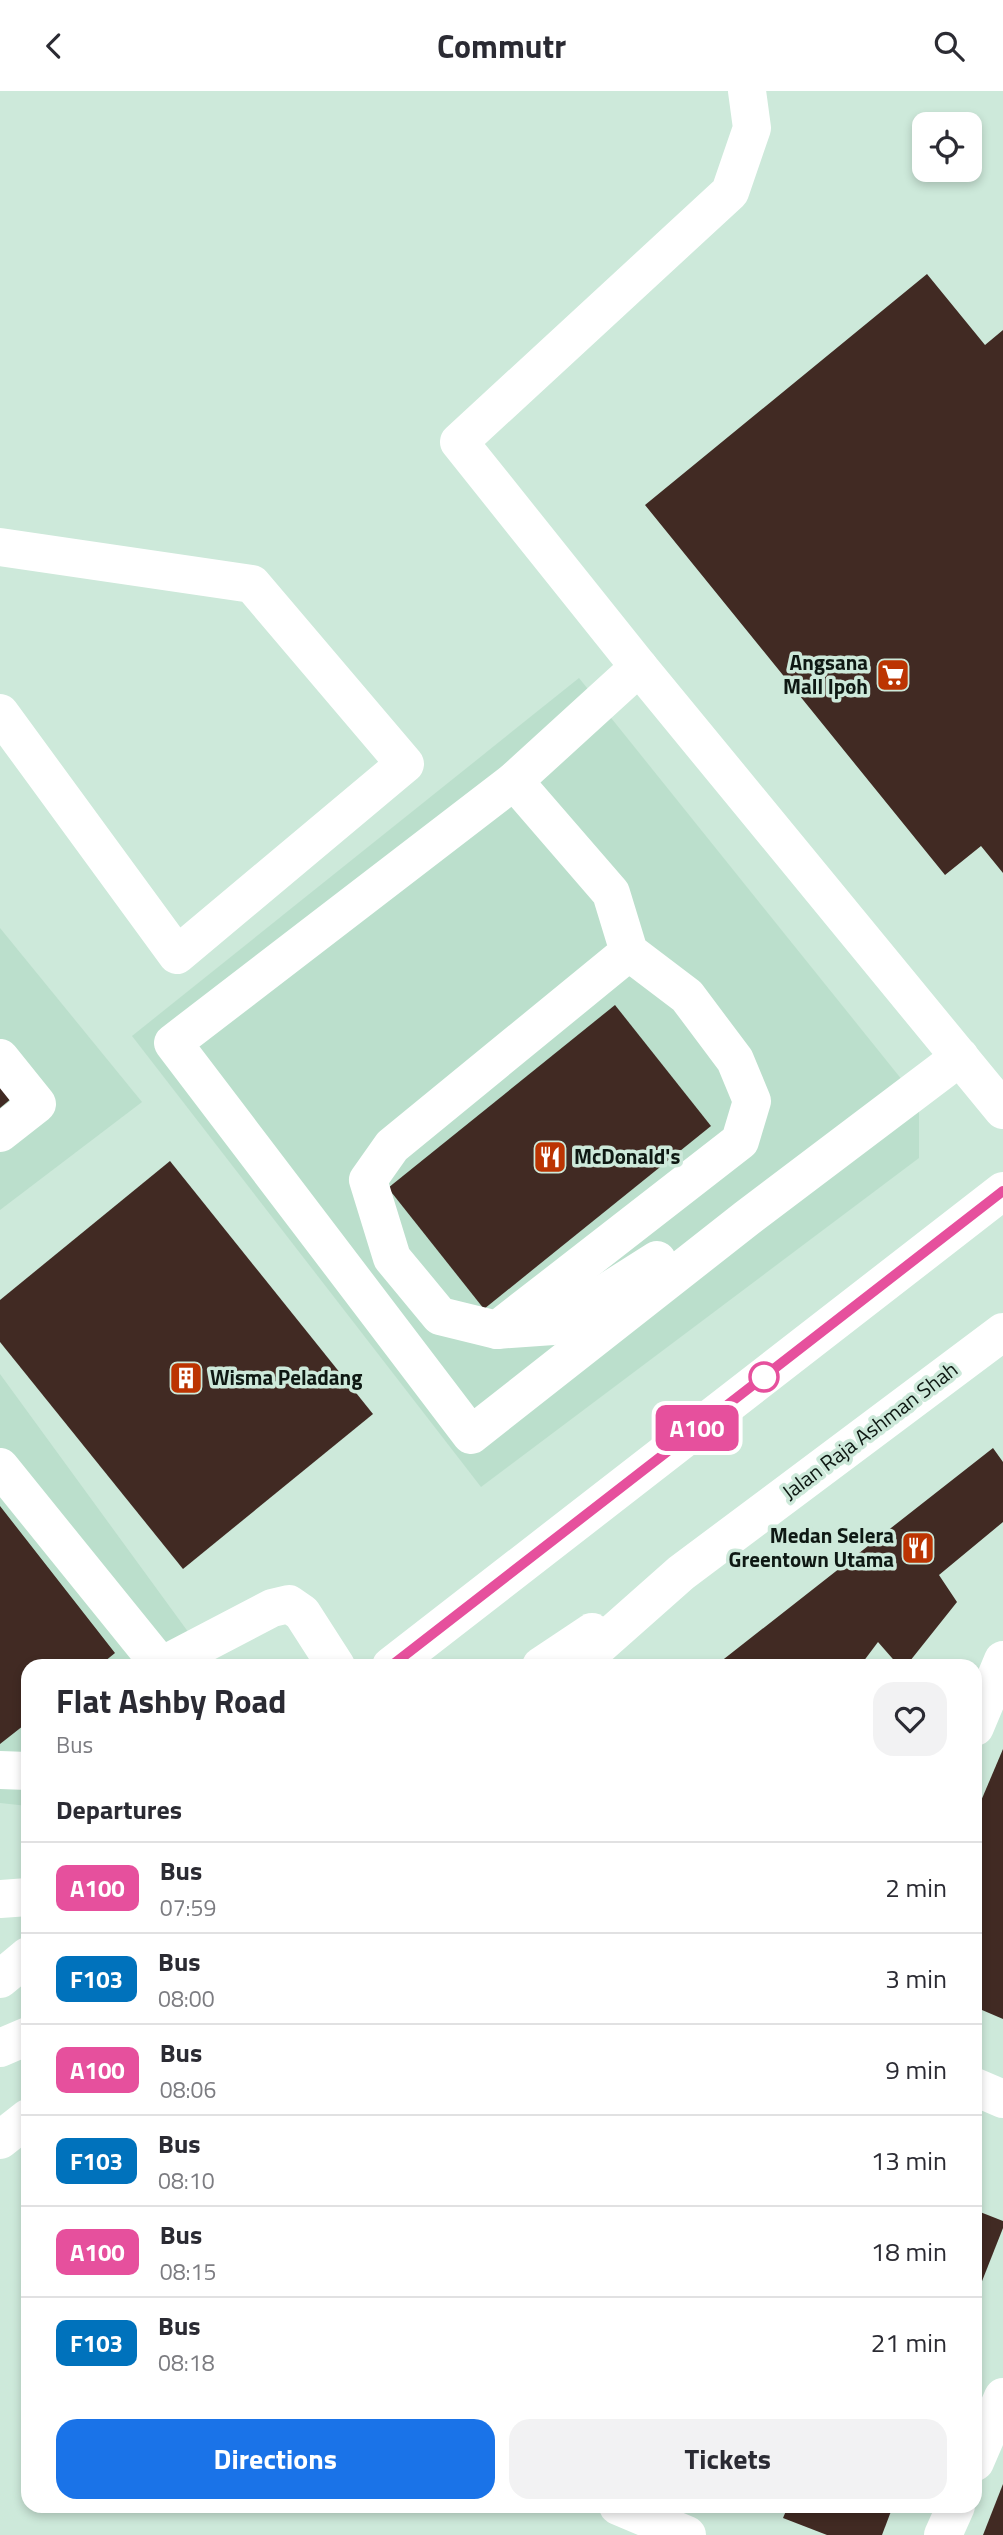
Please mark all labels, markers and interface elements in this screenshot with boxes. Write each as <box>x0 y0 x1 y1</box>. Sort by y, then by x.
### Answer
text: Commutr <box>437 22 566 70</box>
icon: back <box>35 27 73 65</box>
icon: search <box>930 27 968 65</box>
map controls <box>912 112 982 182</box>
button: locate <box>912 112 982 182</box>
place label: Angsana Mall Ipoh <box>783 646 868 702</box>
supermarket icon: Angsana Mall Ipoh <box>874 656 912 694</box>
restaurant icon: McDonald's <box>531 1138 569 1176</box>
place label: McDonald's <box>574 1140 680 1172</box>
street label: Jalan Raja Ashman Shah <box>775 1353 964 1507</box>
building icon: Wisma Peladang <box>167 1359 205 1397</box>
place label: Wisma Peladang <box>210 1361 362 1393</box>
unlabelled marker <box>749 1362 779 1392</box>
line badge: A100 <box>648 1405 746 1451</box>
text: A100 <box>670 1410 724 1446</box>
place label: Medan Selera Greentown Utama <box>729 1519 894 1575</box>
restaurant icon: Medan Selera Greentown Utama <box>899 1529 937 1567</box>
text: Flat Ashby Road <box>56 1676 286 1726</box>
button: heart <box>873 1682 947 1756</box>
text: Bus <box>56 1727 93 1762</box>
text: Departures <box>56 1790 182 1829</box>
text: Bus <box>160 1851 202 1890</box>
text: 2 min <box>885 1868 947 1907</box>
text: A100 <box>70 1870 125 1906</box>
text: 07:59 <box>160 1890 216 1925</box>
text: Bus <box>158 1942 201 1981</box>
text: 3 min <box>885 1959 947 1998</box>
text: F103 <box>70 1961 123 1997</box>
text: 08:00 <box>158 1981 215 2016</box>
text: Bus <box>160 2033 202 2072</box>
text: 9 min <box>885 2050 947 2089</box>
text: A100 <box>70 2052 125 2088</box>
text: 08:06 <box>160 2072 216 2107</box>
text: Bus <box>158 2124 201 2163</box>
text: 13 min <box>871 2141 947 2180</box>
text: F103 <box>70 2143 123 2179</box>
text: 08:10 <box>158 2163 215 2198</box>
text: Bus <box>160 2215 202 2254</box>
text: 18 min <box>871 2232 947 2271</box>
text: A100 <box>70 2234 125 2270</box>
text: 08:15 <box>160 2254 216 2289</box>
text: Bus <box>158 2306 201 2345</box>
text: 21 min <box>871 2323 947 2362</box>
text: F103 <box>70 2325 123 2361</box>
text: 08:18 <box>158 2345 215 2380</box>
button: Directions <box>56 2419 495 2499</box>
button: Tickets <box>509 2419 947 2499</box>

